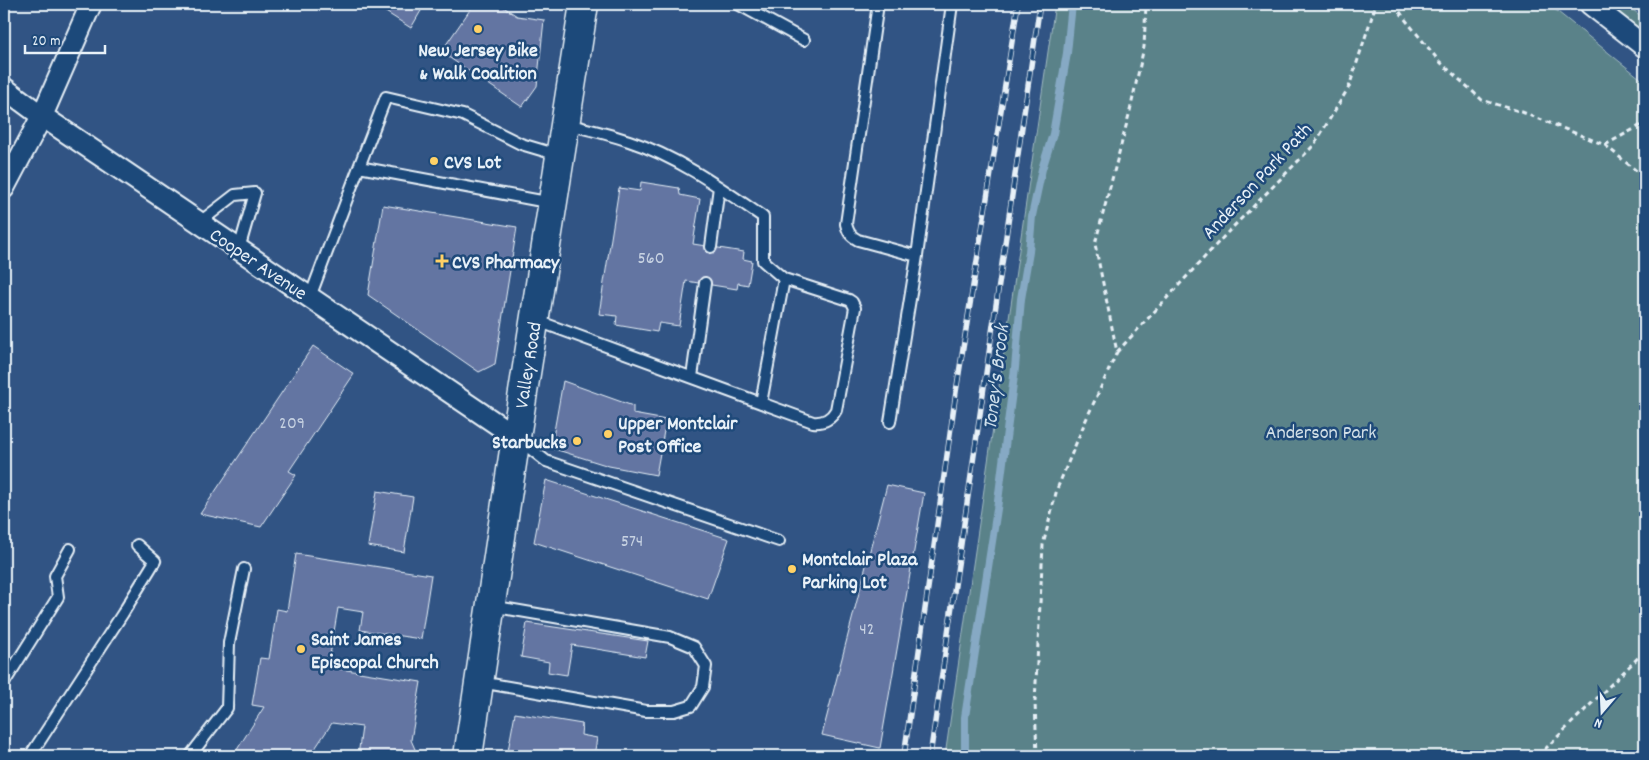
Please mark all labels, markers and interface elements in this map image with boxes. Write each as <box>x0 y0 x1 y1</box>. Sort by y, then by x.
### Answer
scale bar <box>25 22 105 54</box>
marker: New Jersey Bike & Walk Coalition <box>472 23 484 35</box>
text: 20 m <box>32 31 60 53</box>
place label: New Jersey Bike & Walk Coalition <box>418 38 538 89</box>
street label: Anderson Park Path <box>1197 117 1320 247</box>
place label: CVS Lot <box>444 150 502 178</box>
marker: CVS Lot <box>428 155 440 167</box>
street label: Cooper Avenue <box>203 222 312 309</box>
house number: 560 <box>638 247 664 272</box>
place label: CVS Pharmacy <box>452 250 560 278</box>
marker: CVS Pharmacy <box>436 255 448 267</box>
street label: Valley Road <box>509 320 551 411</box>
water label: Toney's Brook <box>977 320 1020 432</box>
place label: Upper Montclair Post Office <box>618 411 738 462</box>
house number: 209 <box>279 412 305 437</box>
park label: Anderson Park <box>1266 420 1376 448</box>
marker: Upper Montclair Post Office <box>602 428 614 440</box>
place label: Starbucks <box>492 430 567 458</box>
marker: Starbucks <box>571 435 583 447</box>
house number: 574 <box>621 530 643 555</box>
place label: Montclair Plaza Parking Lot <box>802 547 918 598</box>
marker: Montclair Plaza Parking Lot <box>786 563 798 575</box>
house number: 42 <box>859 618 875 643</box>
place label: Saint James Episcopal Church <box>311 627 439 678</box>
marker: Saint James Episcopal Church <box>295 643 307 655</box>
north arrow <box>1576 688 1626 738</box>
text: N <box>1592 712 1605 733</box>

